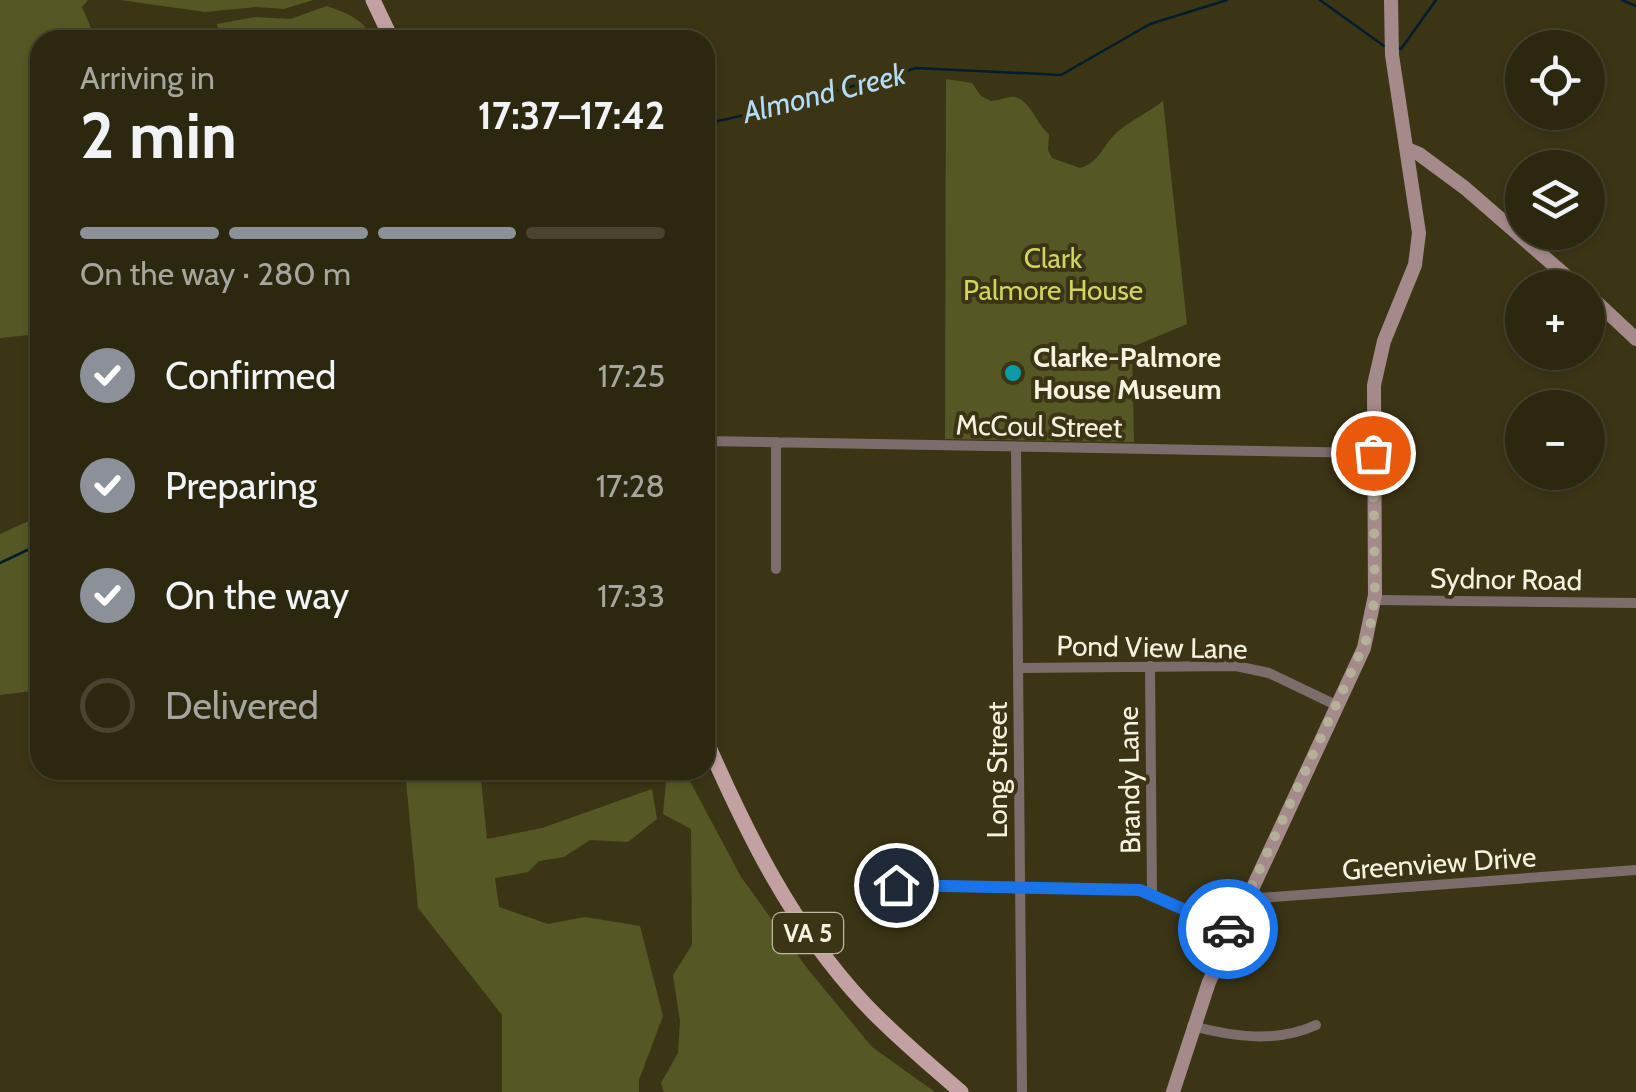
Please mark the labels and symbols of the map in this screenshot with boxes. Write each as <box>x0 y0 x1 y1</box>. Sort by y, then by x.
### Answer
water label: Almond Creek <box>737 55 910 132</box>
park label: Clark Palmore House <box>963 241 1143 307</box>
place label: Clarke-Palmore House Museum <box>1033 340 1222 406</box>
marker: Clarke-Palmore House Museum <box>1002 362 1024 384</box>
street label: McCoul Street <box>955 408 1123 444</box>
pin <box>1331 411 1416 496</box>
street label: Sydnor Road <box>1430 561 1582 597</box>
street label: Pond View Lane <box>1056 628 1248 666</box>
street label: Long Street <box>980 701 1014 839</box>
street label: Brandy Lane <box>1111 706 1147 854</box>
street label: Greenview Drive <box>1341 839 1537 887</box>
pin <box>854 843 939 928</box>
courier <box>1178 879 1278 979</box>
road number: VA 5 <box>773 913 843 953</box>

